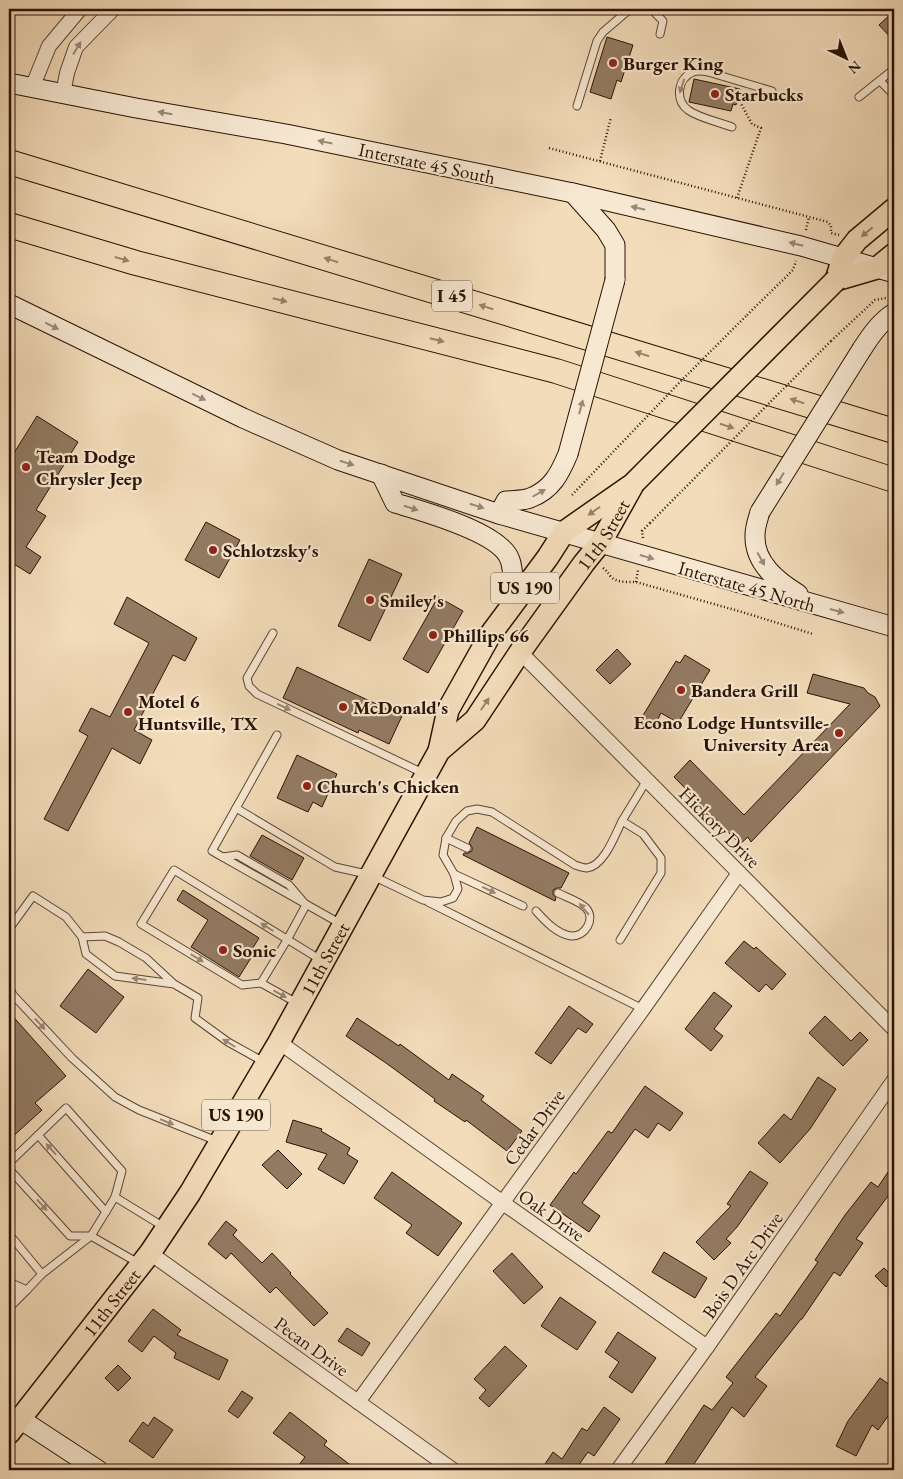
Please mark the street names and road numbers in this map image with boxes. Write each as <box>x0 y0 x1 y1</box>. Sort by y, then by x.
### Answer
street label: Interstate 45 South <box>356 137 498 190</box>
road number: I 45 <box>432 280 472 312</box>
street label: 11th Street <box>571 495 635 575</box>
street label: Interstate 45 North <box>675 555 819 618</box>
road number: US 190 <box>491 572 559 604</box>
street label: Hickory Drive <box>674 781 766 873</box>
street label: 11th Street <box>295 918 355 1000</box>
street label: Cedar Drive <box>498 1084 571 1170</box>
road number: US 190 <box>202 1100 270 1130</box>
street label: Oak Drive <box>514 1184 590 1247</box>
street label: Bois D Arc Drive <box>696 1207 788 1324</box>
street label: 11th Street <box>77 1264 146 1342</box>
street label: Pecan Drive <box>269 1311 354 1382</box>

